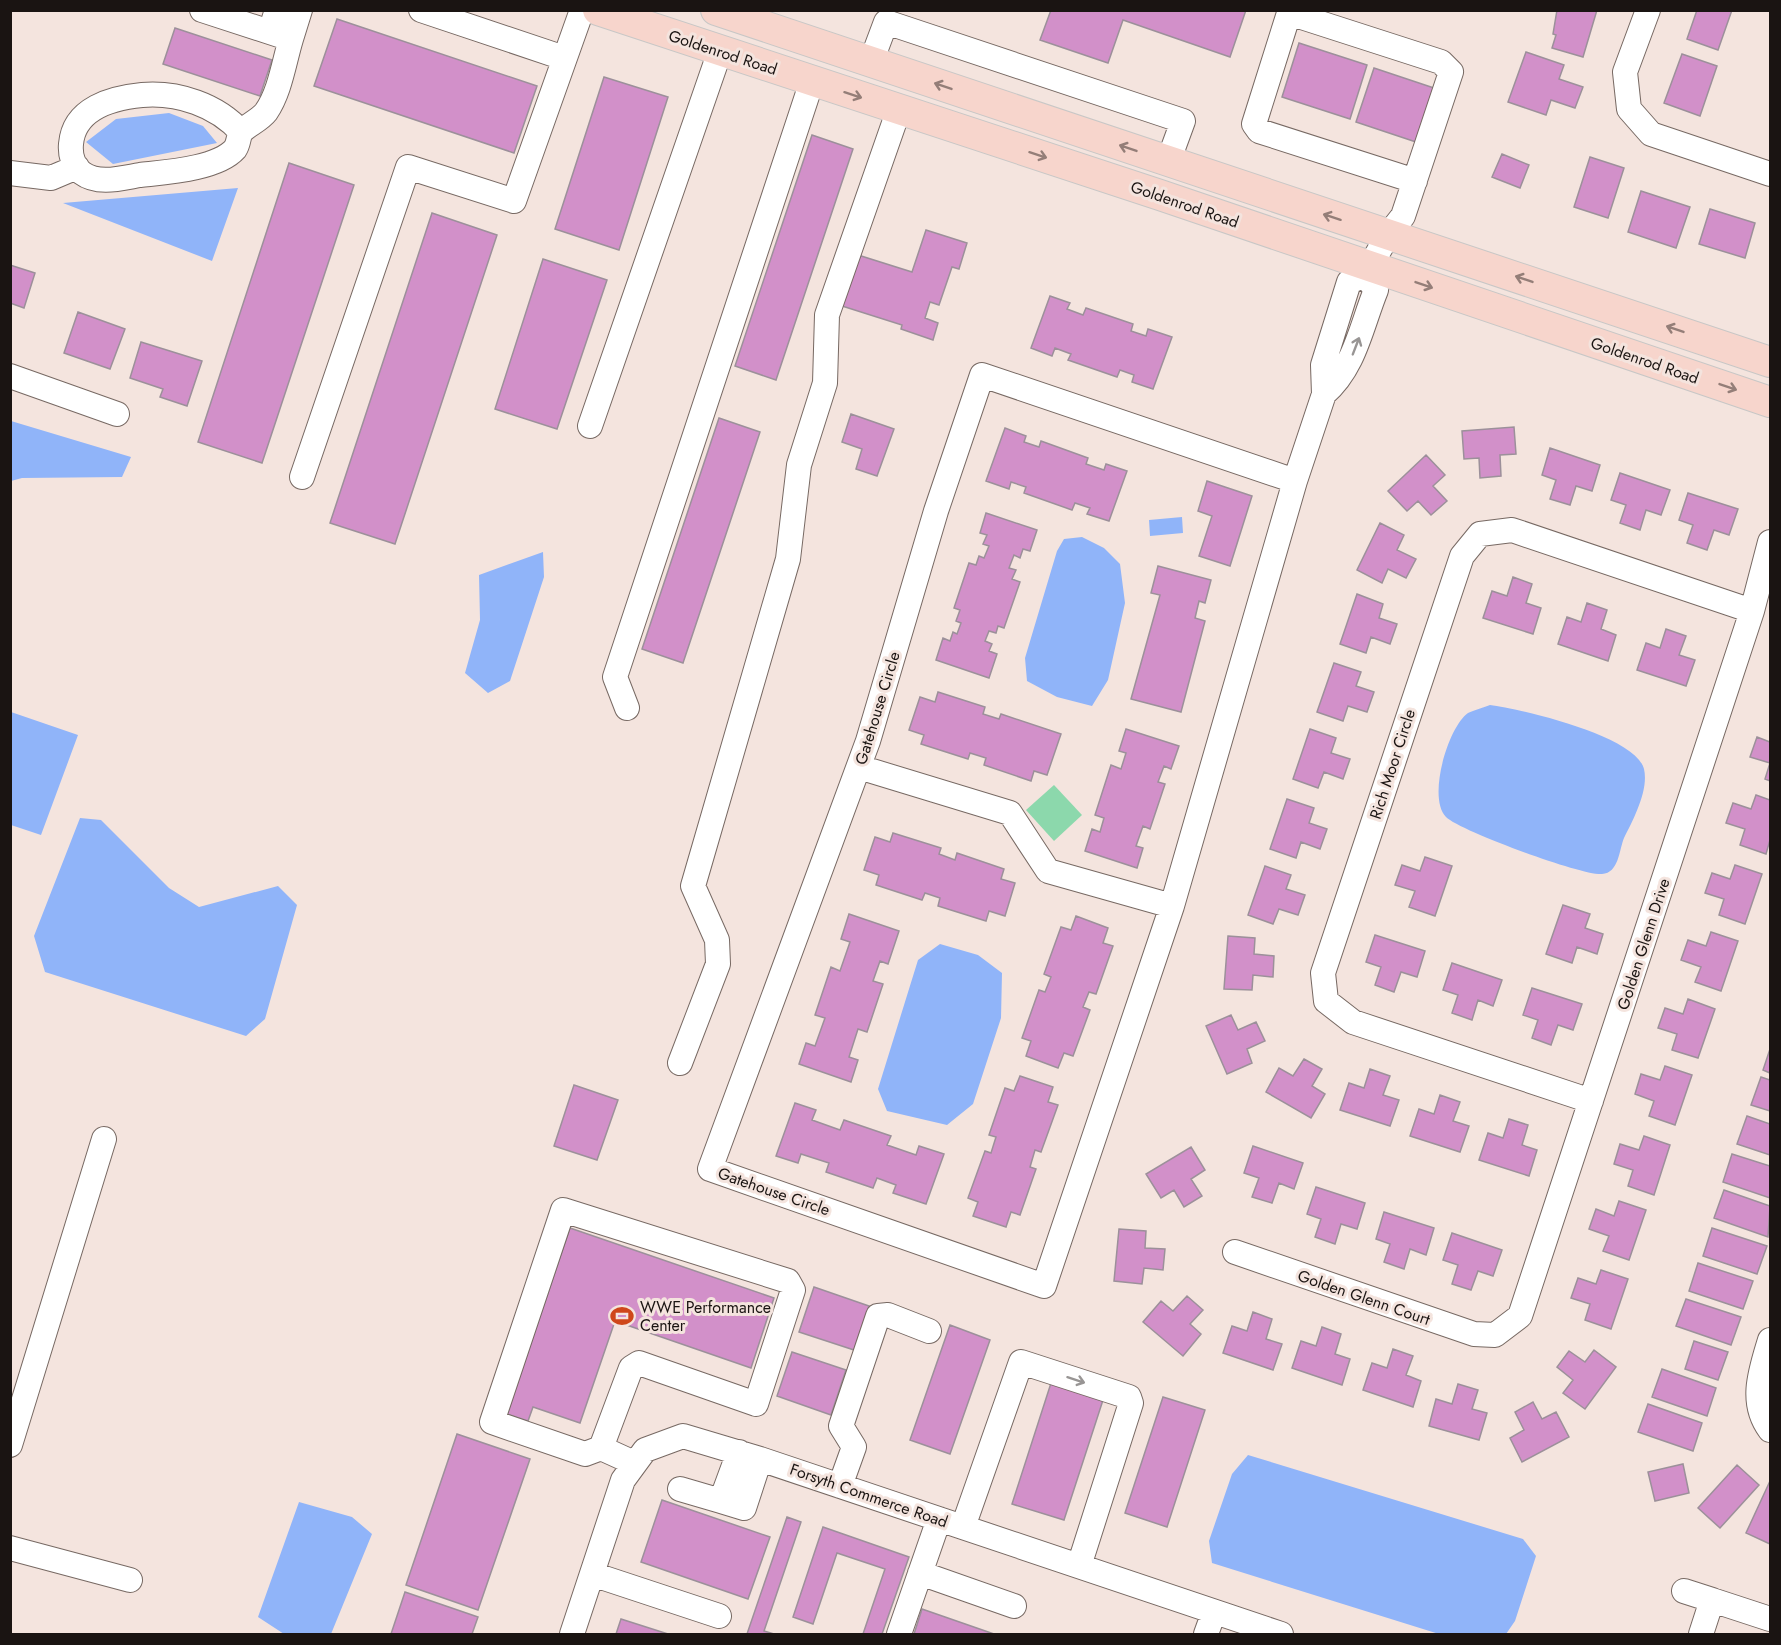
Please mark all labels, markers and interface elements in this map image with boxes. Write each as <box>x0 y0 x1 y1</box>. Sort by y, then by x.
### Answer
street label: Goldenrod Road <box>666 24 780 81</box>
one-way arrow <box>934 79 953 90</box>
one-way arrow <box>843 90 862 101</box>
one-way arrow <box>1119 142 1138 153</box>
one-way arrow <box>1028 150 1047 161</box>
street label: Goldenrod Road <box>1128 175 1242 234</box>
one-way arrow <box>1324 210 1342 221</box>
one-way arrow <box>1515 272 1534 283</box>
one-way arrow <box>1414 280 1433 291</box>
one-way arrow <box>1666 323 1685 334</box>
street label: Goldenrod Road <box>1588 331 1702 390</box>
one-way arrow <box>1351 337 1362 356</box>
one-way arrow <box>1718 383 1737 394</box>
street label: Gatehouse Circle <box>849 649 906 768</box>
street label: Rich Moor Circle <box>1364 706 1421 822</box>
street label: Golden Glenn Drive <box>1611 876 1676 1013</box>
street label: Gatehouse Circle <box>715 1162 833 1221</box>
street label: Golden Glenn Court <box>1295 1264 1433 1331</box>
place label: WWE Performance Center <box>640 1296 771 1337</box>
sports icon: WWE Performance Center <box>609 1303 635 1329</box>
one-way arrow <box>1066 1376 1085 1387</box>
street label: Forsyth Commerce Road <box>787 1458 951 1533</box>

